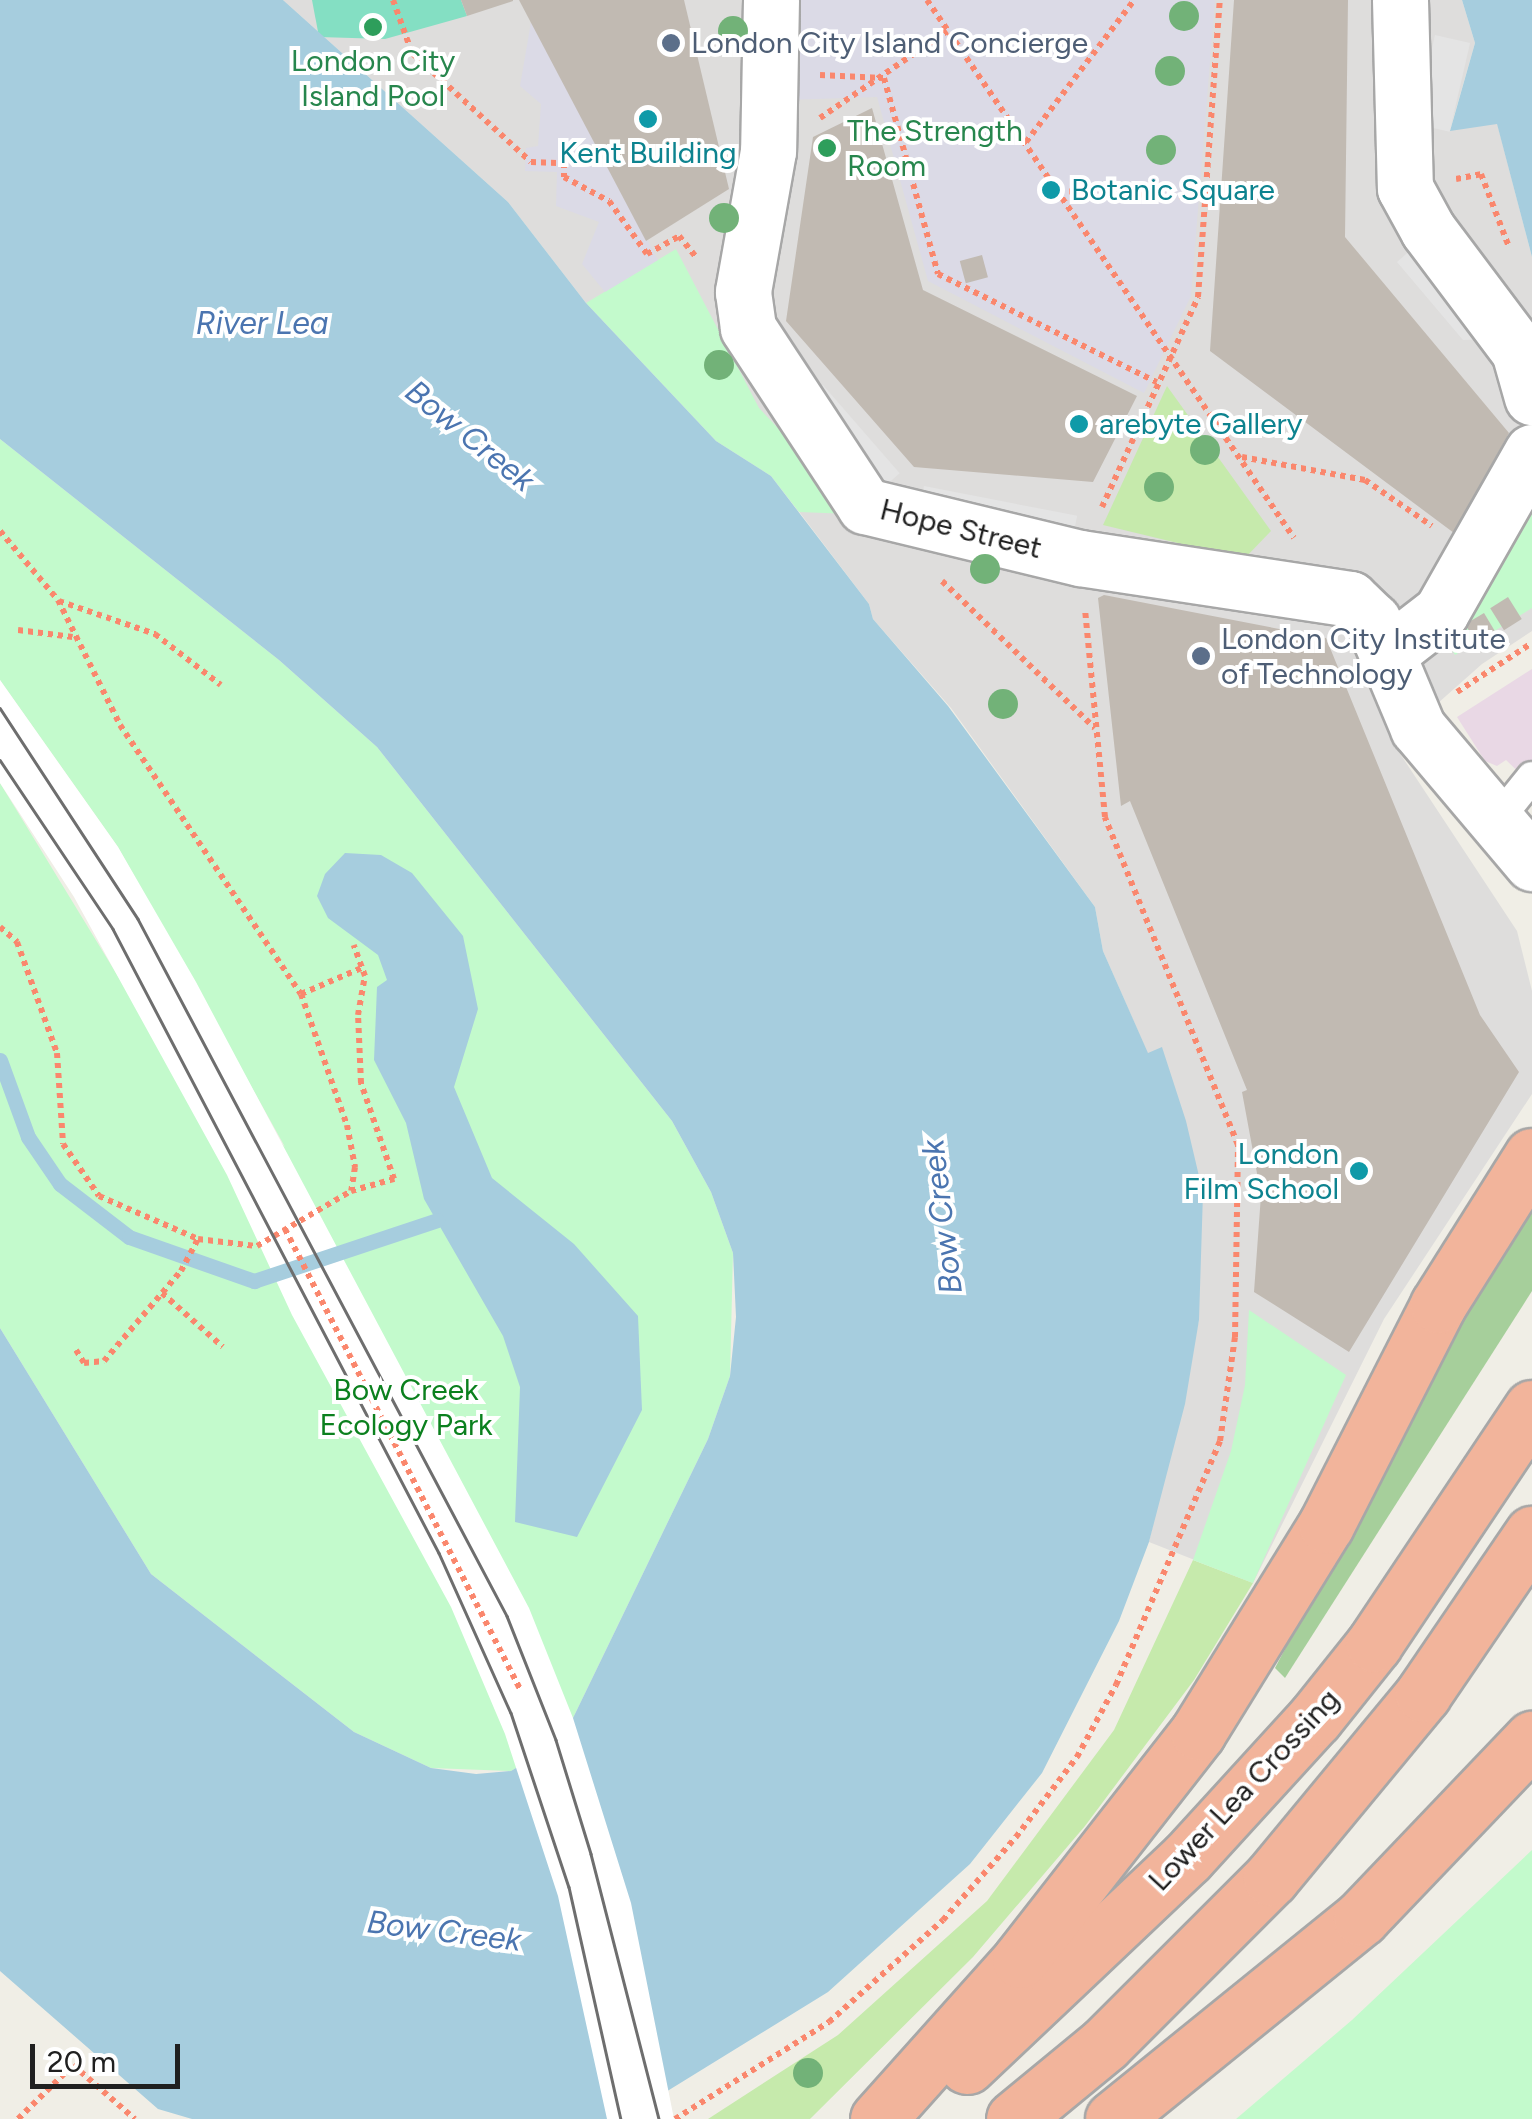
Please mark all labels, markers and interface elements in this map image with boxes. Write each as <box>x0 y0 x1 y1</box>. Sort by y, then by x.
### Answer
marker: London City Island Pool <box>362 16 384 38</box>
place label: London City Island Concierge <box>691 25 1088 61</box>
marker: London City Island Concierge <box>660 32 682 54</box>
place label: London City Island Pool <box>291 43 455 114</box>
marker: Kent Building <box>637 108 659 130</box>
place label: The Strength Room <box>847 113 1023 184</box>
place label: Kent Building <box>559 135 737 171</box>
marker: The Strength Room <box>816 137 838 159</box>
place label: Botanic Square <box>1071 172 1275 208</box>
marker: Botanic Square <box>1040 179 1062 201</box>
water label: River Lea <box>195 304 329 342</box>
water label: Bow Creek <box>398 372 542 500</box>
place label: arebyte Gallery <box>1099 406 1302 442</box>
marker: arebyte Gallery <box>1068 413 1090 435</box>
street label: Hope Street <box>876 492 1046 566</box>
place label: London City Institute of Technology <box>1221 621 1506 692</box>
marker: London City Institute of Technology <box>1190 645 1212 667</box>
place label: London Film School <box>1183 1136 1339 1206</box>
water label: Bow Creek <box>913 1138 971 1296</box>
marker: London Film School <box>1348 1160 1370 1182</box>
park label: Bow Creek Ecology Park <box>319 1372 493 1442</box>
street label: Lower Lea Crossing <box>1141 1682 1347 1898</box>
water label: Bow Creek <box>365 1902 523 1960</box>
scale bar <box>35 2024 185 2086</box>
text: 20 m <box>47 2043 116 2080</box>

